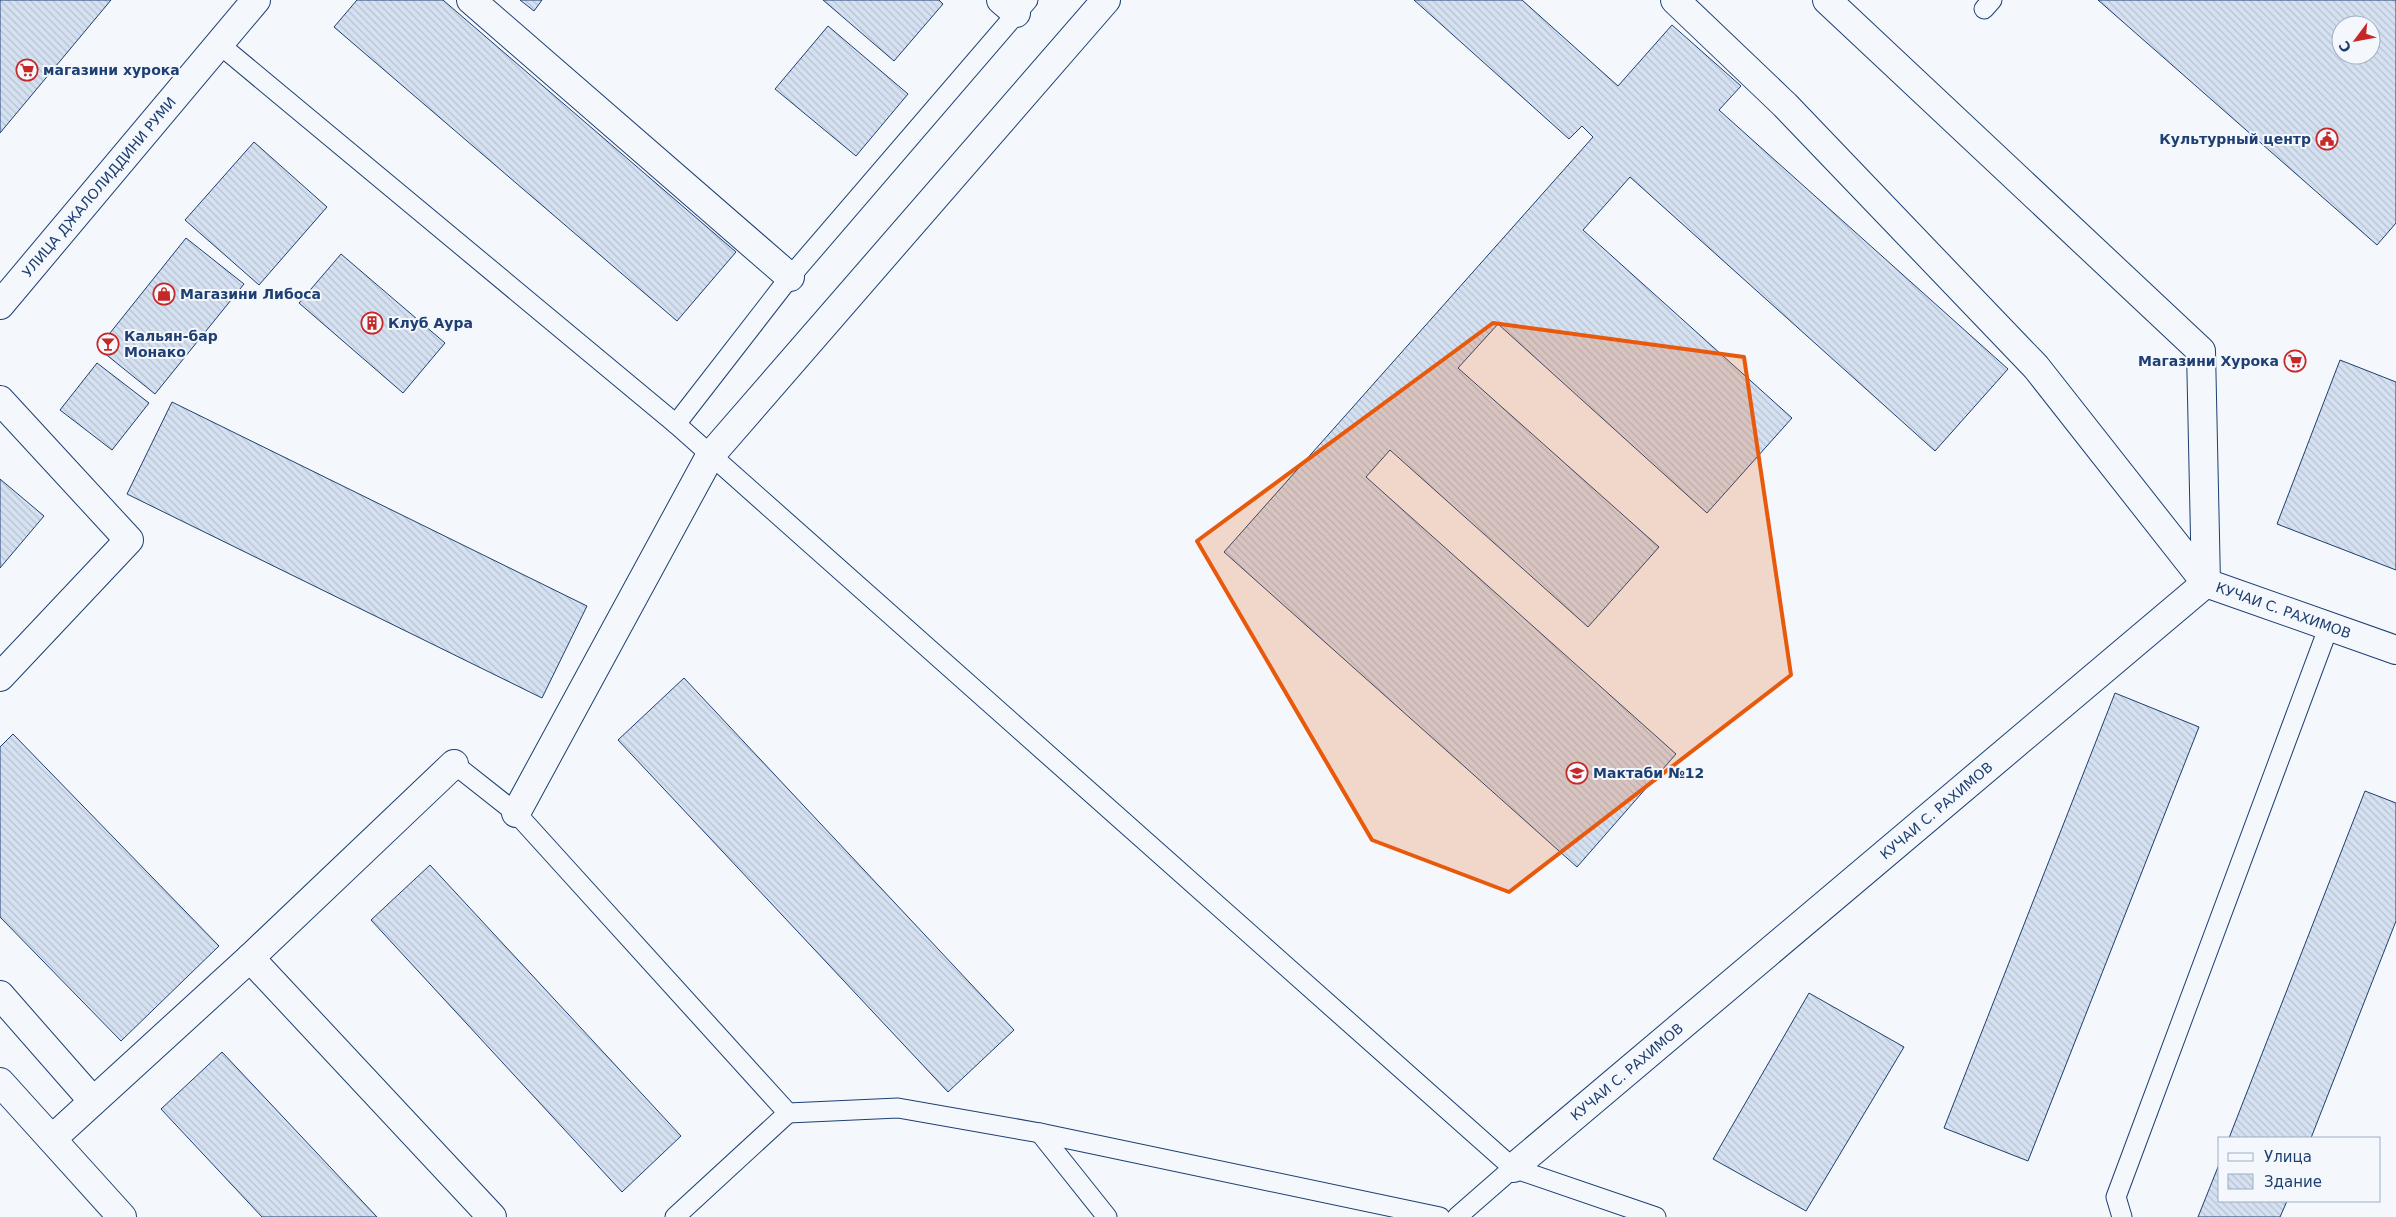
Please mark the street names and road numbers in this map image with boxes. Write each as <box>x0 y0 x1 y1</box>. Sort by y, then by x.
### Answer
street label: УЛИЦА ДЖАЛОЛИДДИНИ РУМИ <box>19 94 179 280</box>
street label: КУЧАИ С. РАХИМОВ <box>2214 579 2353 641</box>
street label: КУЧАИ С. РАХИМОВ <box>1877 759 1996 863</box>
street label: КУЧАИ С. РАХИМОВ <box>1567 1020 1686 1124</box>

